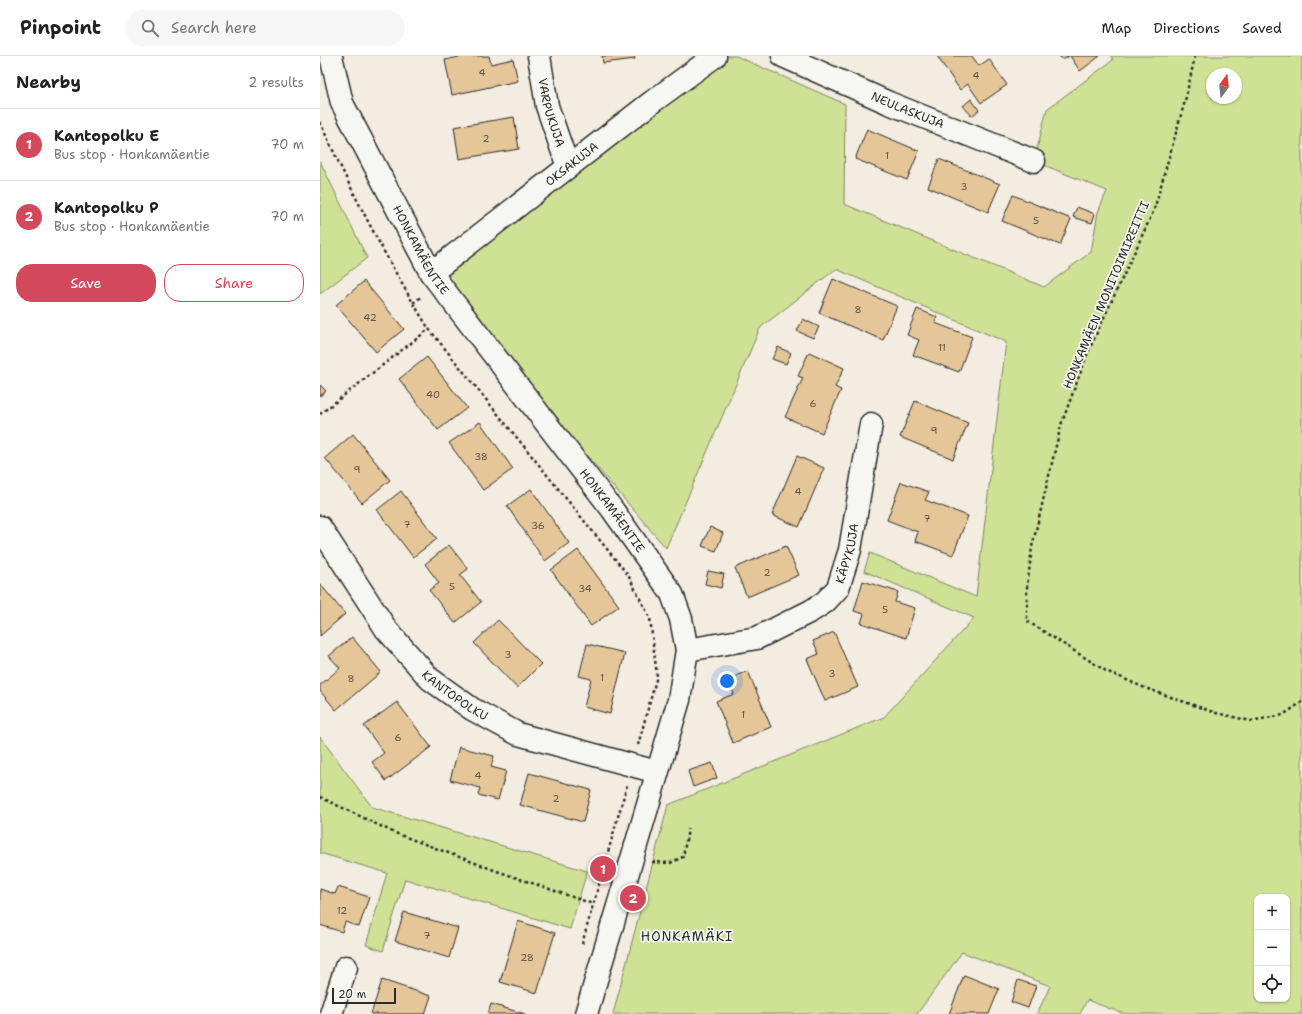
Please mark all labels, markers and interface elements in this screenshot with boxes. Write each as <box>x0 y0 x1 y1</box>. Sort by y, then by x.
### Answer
search box <box>125 10 405 46</box>
text: Pinpoint <box>20 15 101 40</box>
icon: search <box>139 17 161 39</box>
text: Search here <box>171 18 257 38</box>
text: Map <box>1102 19 1132 37</box>
text: Directions <box>1154 19 1220 37</box>
text: Saved <box>1242 19 1282 37</box>
house number: 4 <box>479 66 486 79</box>
north arrow <box>1206 68 1242 104</box>
house number: 4 <box>973 69 980 82</box>
text: Nearby <box>16 71 81 93</box>
text: 2 results <box>248 74 304 91</box>
street label: VARPUKUJA <box>535 77 569 149</box>
street label: NEULASKUJA <box>869 88 947 132</box>
text: Kantopolku E <box>54 126 159 146</box>
house number: 2 <box>483 132 490 145</box>
text: 1 <box>26 136 32 153</box>
text: 70 m <box>270 136 304 153</box>
street label: OKSAKUJA <box>542 138 602 190</box>
text: Bus stop · Honkamäentie <box>54 146 210 163</box>
house number: 1 <box>885 149 889 162</box>
house number: 3 <box>961 180 968 193</box>
text: Kantopolku P <box>54 198 159 218</box>
street label: HONKAMÄEN MONITOIMIREITTI <box>1059 198 1153 391</box>
street label: HONKAMÄENTIE <box>389 202 453 298</box>
text: 2 <box>24 208 34 225</box>
text: 70 m <box>270 208 304 225</box>
house number: 5 <box>1033 214 1039 227</box>
text: Bus stop · Honkamäentie <box>54 218 210 235</box>
button: Save <box>16 264 156 302</box>
button: Share <box>164 264 304 302</box>
house number: 8 <box>855 303 862 316</box>
house number: 42 <box>363 311 377 324</box>
house number: 11 <box>938 341 946 354</box>
house number: 40 <box>426 388 440 401</box>
house number: 6 <box>810 397 817 410</box>
house number: 9 <box>931 424 938 437</box>
house number: 38 <box>474 450 488 463</box>
house number: 9 <box>354 463 361 476</box>
street label: HONKAMÄENTIE <box>576 465 648 556</box>
house number: 4 <box>795 485 802 498</box>
house number: 7 <box>924 512 931 525</box>
house number: 7 <box>404 518 411 531</box>
house number: 36 <box>531 519 545 532</box>
street label: KÄPYKUJA <box>832 522 862 586</box>
house number: 2 <box>764 566 771 579</box>
house number: 5 <box>449 580 455 593</box>
house number: 34 <box>578 582 592 595</box>
house number: 5 <box>882 603 888 616</box>
house number: 3 <box>505 648 512 661</box>
street label: KANTOPOLKU <box>418 667 491 724</box>
house number: 3 <box>829 667 836 680</box>
house number: 1 <box>600 671 604 684</box>
your location <box>717 671 737 691</box>
house number: 8 <box>348 672 355 685</box>
house number: 1 <box>741 708 745 721</box>
house number: 6 <box>395 731 402 744</box>
house number: 4 <box>475 769 482 782</box>
house number: 2 <box>553 792 560 805</box>
pin: 1 <box>590 854 616 884</box>
pin: 2 <box>620 883 646 913</box>
map controls <box>1254 894 1290 1002</box>
button: + <box>1254 894 1290 930</box>
house number: 12 <box>337 904 347 917</box>
district label: HONKAMÄKI <box>641 928 733 945</box>
house number: 7 <box>424 929 431 942</box>
button: − <box>1254 930 1290 966</box>
house number: 28 <box>520 951 534 964</box>
button: locate <box>1254 966 1290 1002</box>
scale bar <box>332 986 396 1005</box>
text: 20 m <box>338 987 366 1002</box>

